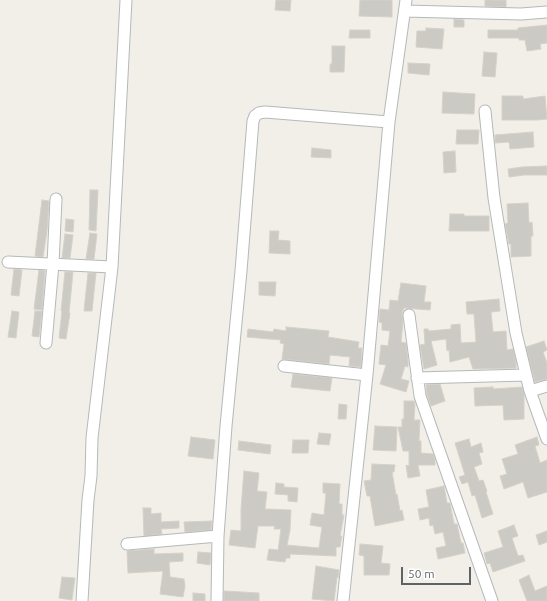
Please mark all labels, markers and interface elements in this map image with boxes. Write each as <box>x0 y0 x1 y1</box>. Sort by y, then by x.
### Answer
scale bar <box>403 559 473 585</box>
text: 50 m <box>408 567 435 580</box>

